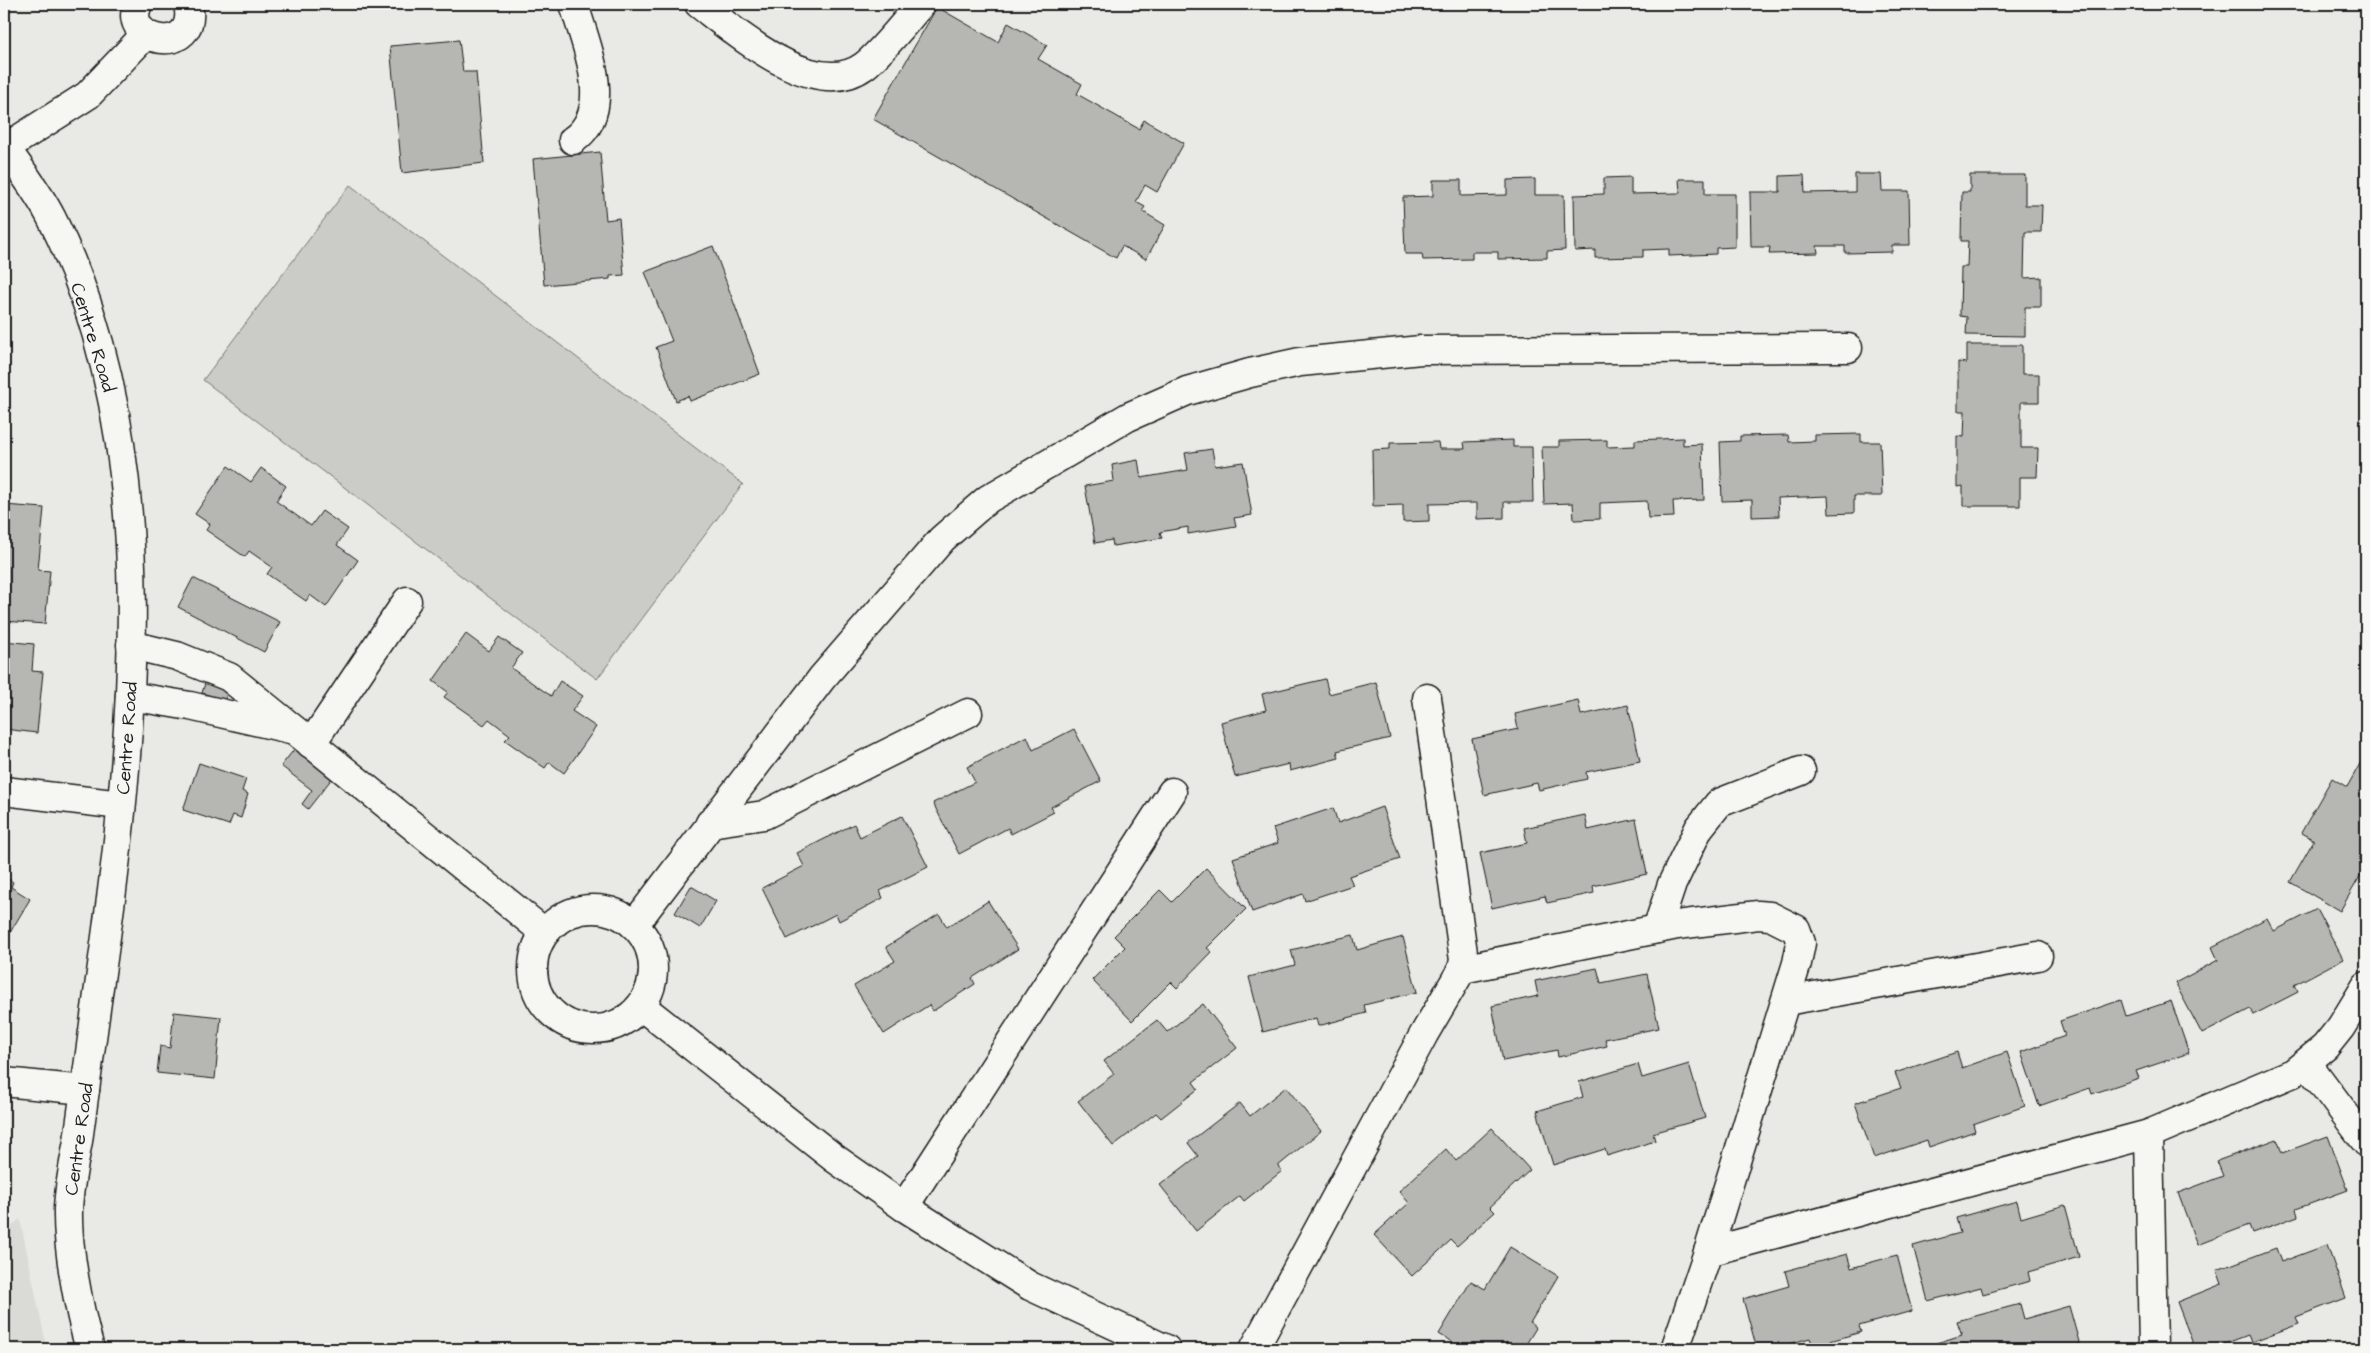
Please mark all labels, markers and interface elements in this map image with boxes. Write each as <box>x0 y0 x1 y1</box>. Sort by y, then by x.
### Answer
street label: Centre Road <box>63 279 122 396</box>
street label: Centre Road <box>110 681 145 795</box>
street label: Centre Road <box>58 1081 101 1197</box>

